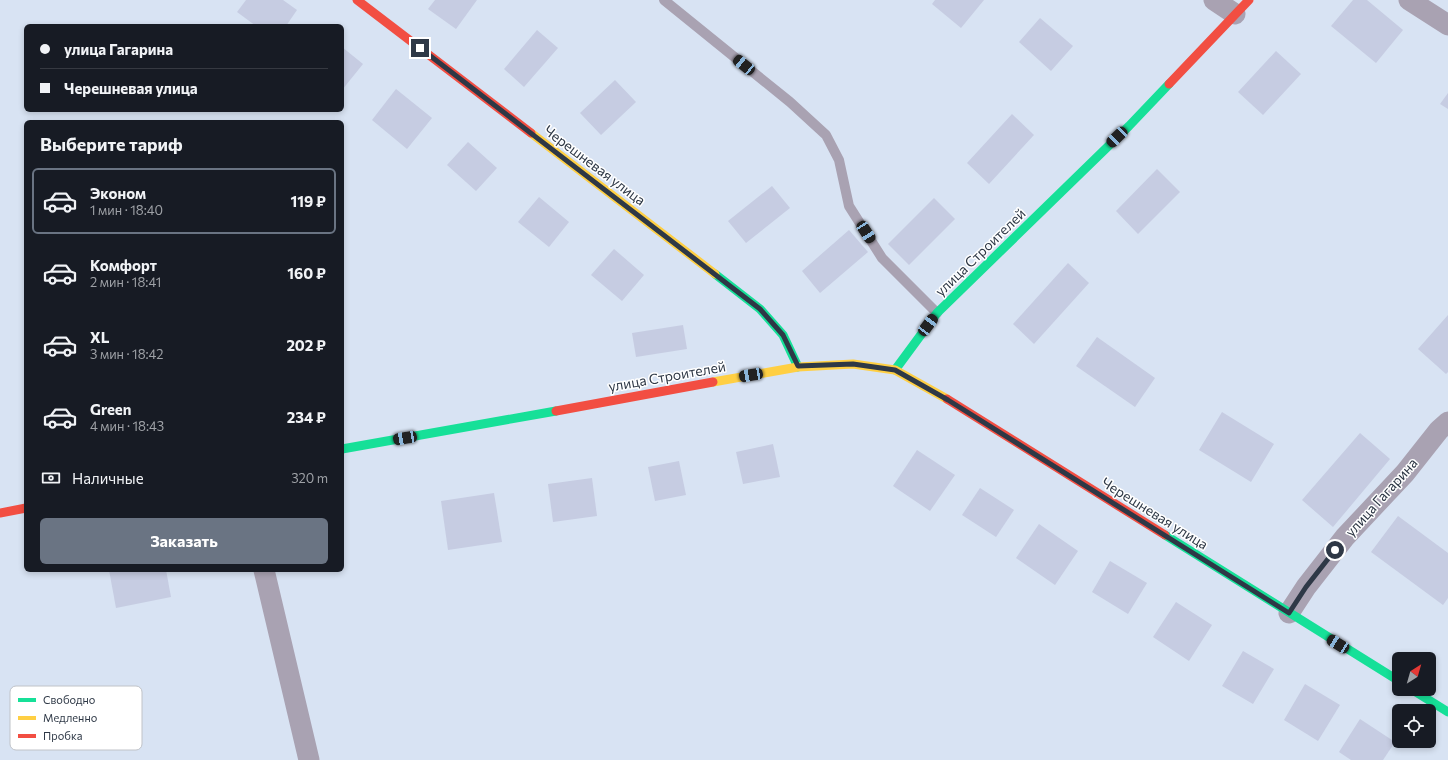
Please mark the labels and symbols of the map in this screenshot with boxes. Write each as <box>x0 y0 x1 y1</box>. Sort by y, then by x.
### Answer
route end <box>411 39 429 57</box>
car <box>731 53 757 77</box>
street label: Черешневая улица <box>541 121 649 209</box>
car <box>1104 124 1130 150</box>
street label: улица Строителей <box>931 205 1029 299</box>
car <box>854 219 878 245</box>
car <box>916 312 940 338</box>
street label: улица Строителей <box>607 357 727 395</box>
car <box>738 367 764 383</box>
car <box>392 430 418 446</box>
street label: улица Гагарина <box>1341 454 1421 540</box>
street label: Черешневая улица <box>1099 473 1211 553</box>
route start <box>1326 541 1344 559</box>
car <box>1325 633 1351 655</box>
north arrow <box>1392 652 1436 696</box>
legend <box>10 686 142 750</box>
text: Свободно <box>43 693 96 706</box>
text: Медленно <box>43 711 98 724</box>
text: Пробка <box>43 729 82 742</box>

